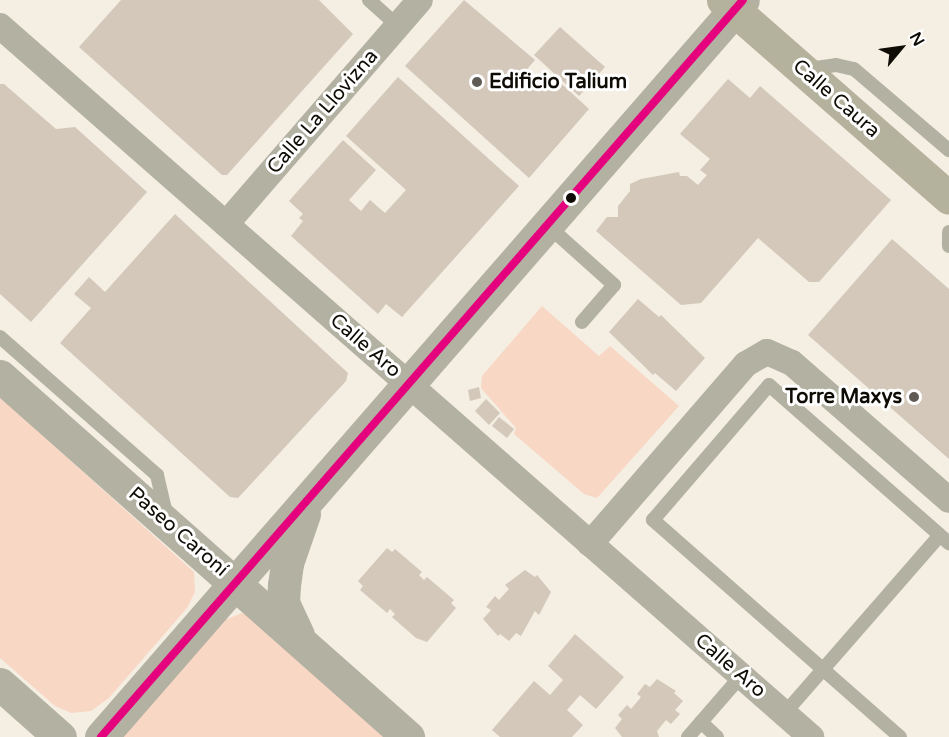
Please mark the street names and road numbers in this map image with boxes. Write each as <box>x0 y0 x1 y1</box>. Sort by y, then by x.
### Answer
street label: Calle La Llovizna <box>262 45 384 179</box>
street label: Calle Caura <box>787 55 885 143</box>
street label: Calle Aro <box>325 309 405 383</box>
street label: Paseo Caroní <box>123 482 233 582</box>
street label: Calle Aro <box>690 629 770 703</box>

